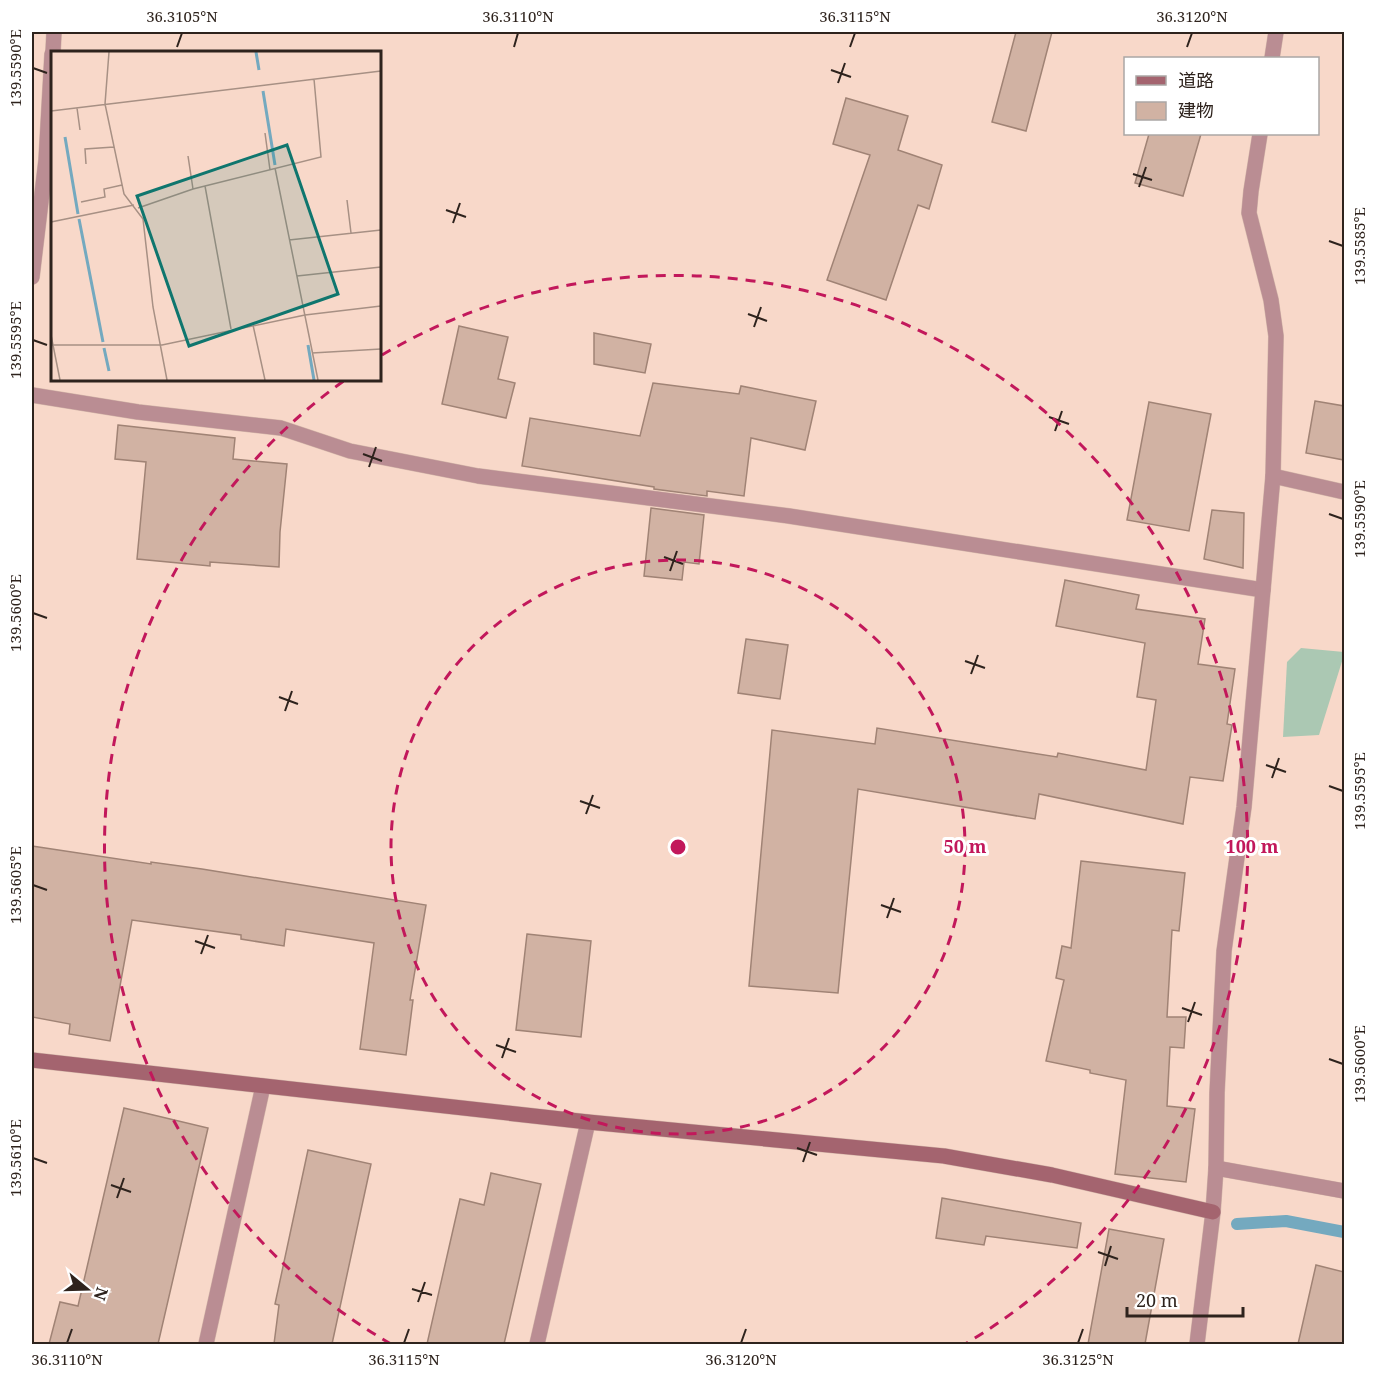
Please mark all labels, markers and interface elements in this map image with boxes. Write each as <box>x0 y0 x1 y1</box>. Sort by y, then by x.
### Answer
text: 36.3105°N <box>146 6 218 26</box>
text: 36.3110°N <box>482 6 554 26</box>
text: 36.3115°N <box>819 6 891 26</box>
text: 36.3120°N <box>1156 6 1228 26</box>
text: 139.5590°E <box>5 29 25 107</box>
inset map <box>51 51 381 381</box>
legend <box>1124 57 1319 135</box>
text: 道路 <box>1178 68 1214 92</box>
text: 建物 <box>1178 98 1214 122</box>
text: 139.5585°E <box>1349 207 1369 285</box>
text: 139.5595°E <box>5 301 25 379</box>
text: 139.5590°E <box>1349 480 1369 558</box>
text: 139.5600°E <box>5 574 25 652</box>
text: 139.5595°E <box>1349 752 1369 830</box>
text: 50 m <box>944 834 987 858</box>
text: 100 m <box>1226 834 1279 858</box>
centre of rings <box>668 837 688 857</box>
text: 139.5605°E <box>5 846 25 924</box>
text: 139.5600°E <box>1349 1025 1369 1103</box>
text: 139.5610°E <box>5 1119 25 1197</box>
north arrow <box>57 1259 117 1319</box>
scale bar <box>1127 1280 1242 1318</box>
text: N <box>89 1284 114 1304</box>
text: 20 m <box>1136 1288 1178 1312</box>
text: 36.3110°N <box>31 1349 103 1369</box>
text: 36.3115°N <box>368 1349 440 1369</box>
text: 36.3120°N <box>705 1349 777 1369</box>
text: 36.3125°N <box>1042 1349 1114 1369</box>

